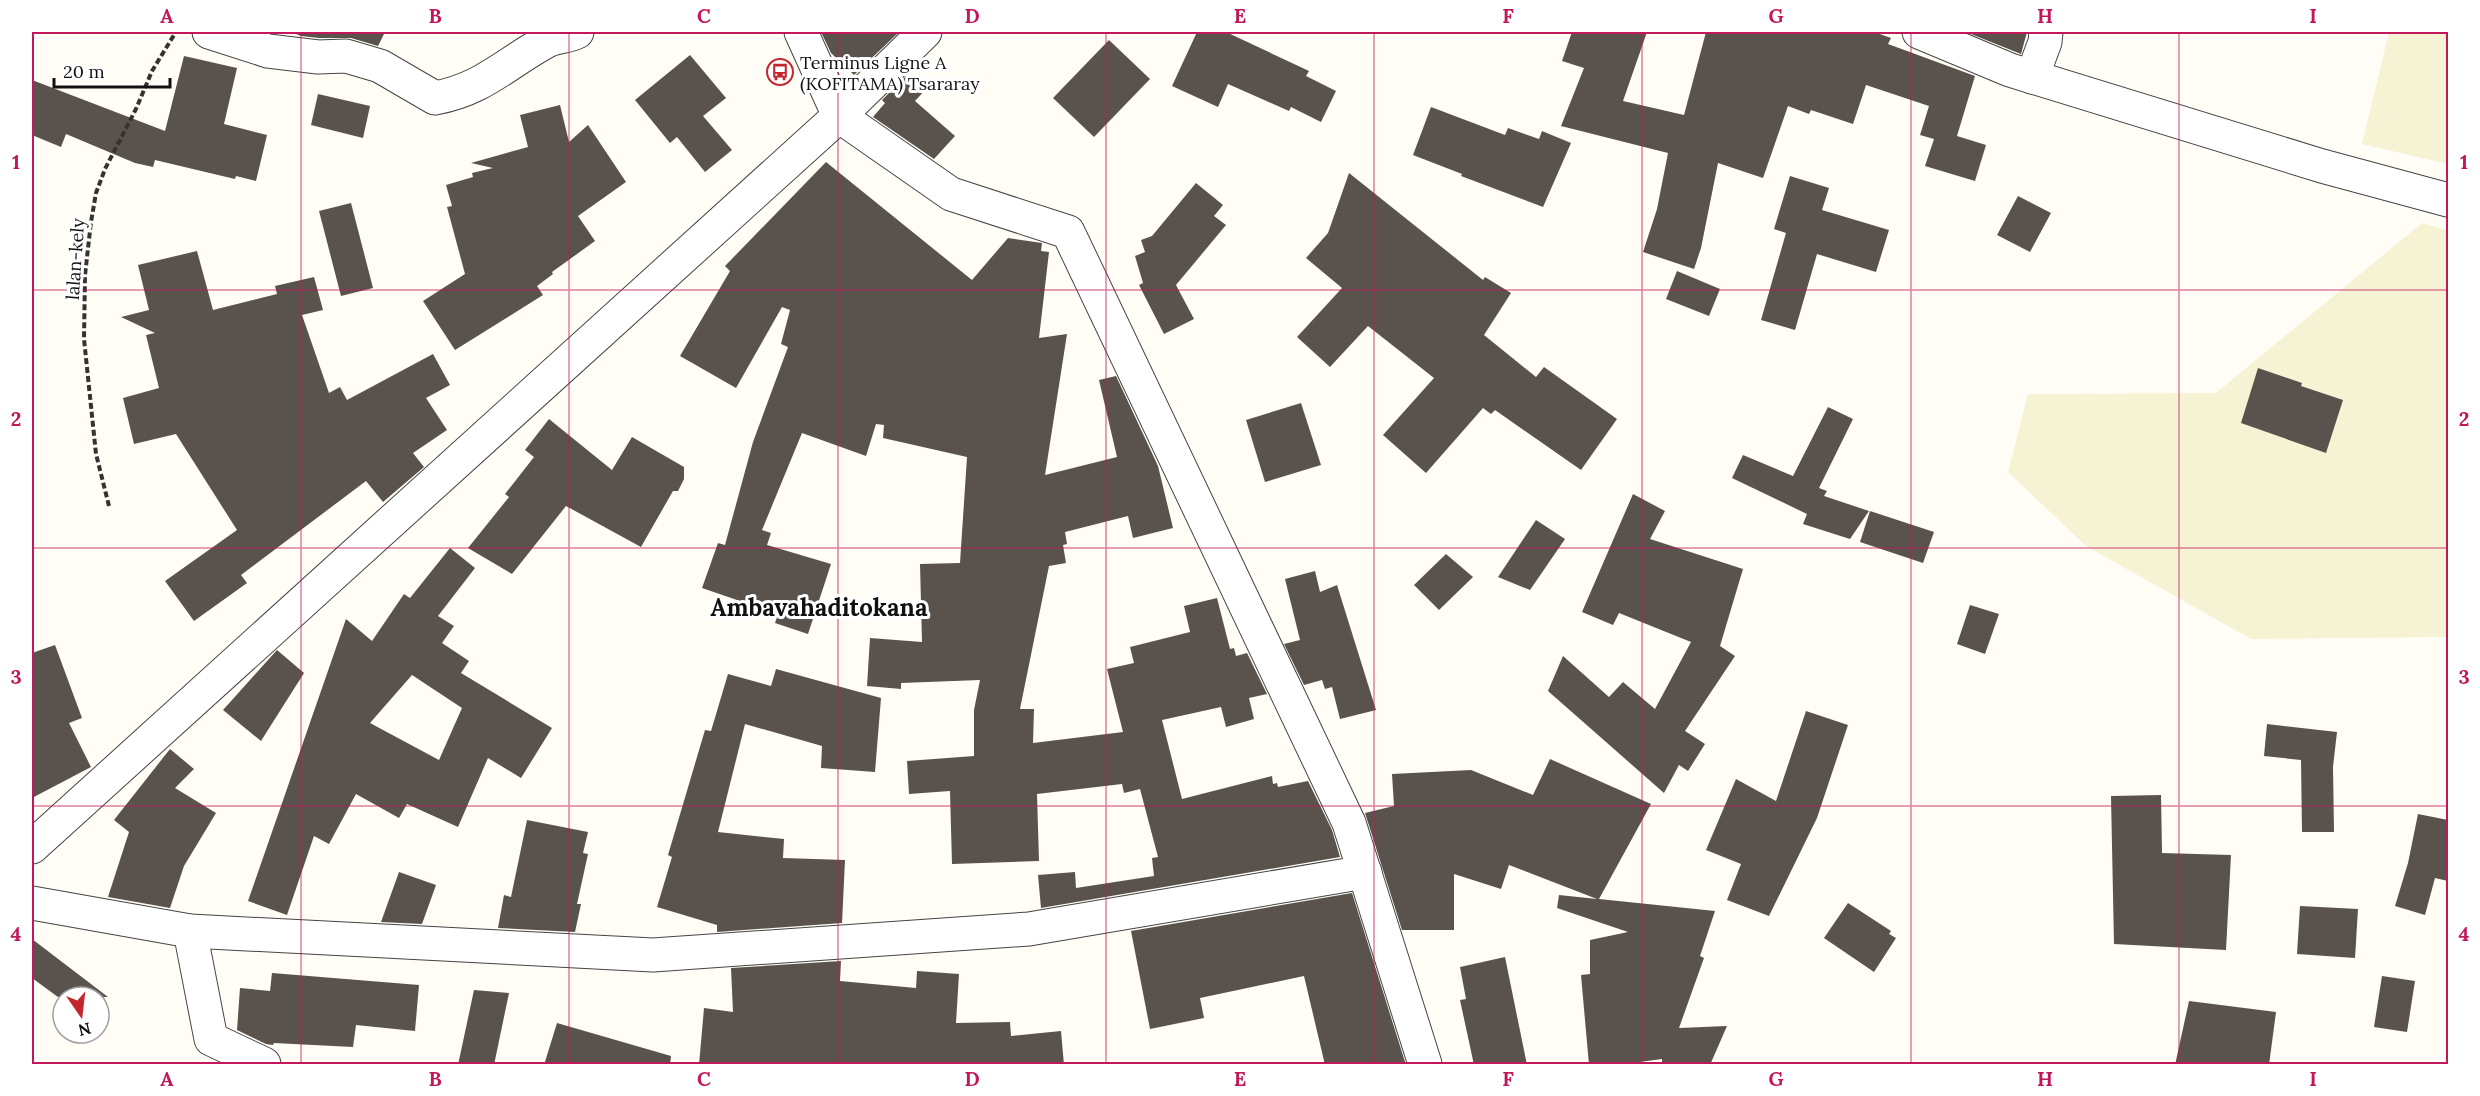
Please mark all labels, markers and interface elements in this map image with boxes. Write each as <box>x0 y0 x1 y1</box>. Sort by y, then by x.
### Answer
text: A <box>160 3 174 28</box>
text: B <box>428 3 442 28</box>
text: C <box>697 3 711 28</box>
text: D <box>964 3 980 28</box>
text: E <box>1234 3 1246 28</box>
text: F <box>1502 3 1514 28</box>
text: G <box>1768 3 1784 28</box>
text: H <box>2037 3 2053 28</box>
text: I <box>2309 3 2317 28</box>
scale bar <box>54 51 170 89</box>
place label: Terminus Ligne A (KOFITAMA) Tsararay <box>800 51 980 95</box>
bus stop icon: Terminus Ligne A (KOFITAMA) Tsararay <box>765 57 795 87</box>
text: 20 m <box>63 60 105 83</box>
text: 1 <box>12 149 20 174</box>
text: 1 <box>2460 149 2468 174</box>
street label: lalan-kely <box>61 217 89 301</box>
text: 2 <box>11 406 21 431</box>
text: 2 <box>2459 406 2469 431</box>
district label: Ambavahaditokana <box>711 592 928 623</box>
text: 3 <box>10 664 22 689</box>
text: 3 <box>2458 664 2470 689</box>
text: 4 <box>11 921 22 946</box>
text: 4 <box>2459 921 2470 946</box>
north arrow <box>51 985 111 1045</box>
text: N <box>76 1018 93 1041</box>
text: A <box>160 1066 174 1091</box>
text: B <box>428 1066 442 1091</box>
text: C <box>697 1066 711 1091</box>
text: D <box>964 1066 980 1091</box>
text: E <box>1234 1066 1246 1091</box>
text: F <box>1502 1066 1514 1091</box>
text: G <box>1768 1066 1784 1091</box>
text: H <box>2037 1066 2053 1091</box>
text: I <box>2309 1066 2317 1091</box>

